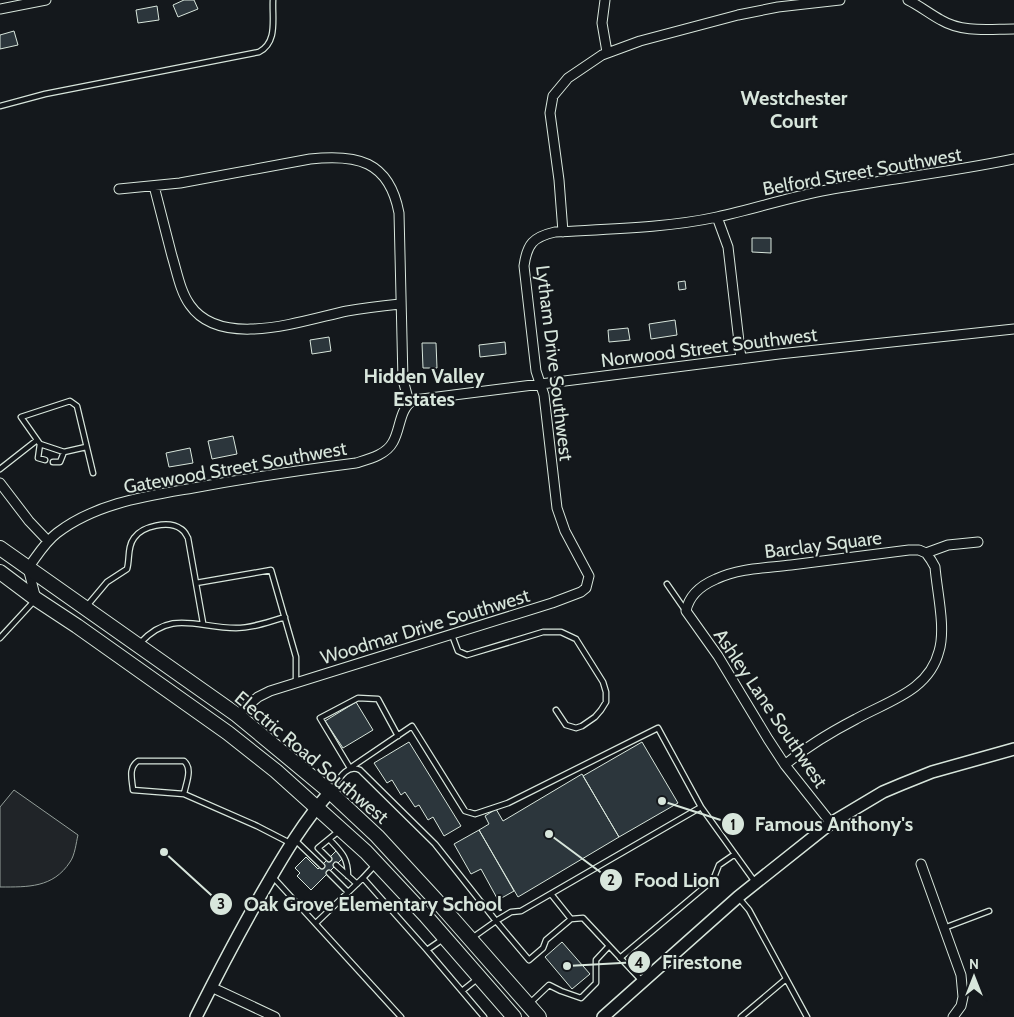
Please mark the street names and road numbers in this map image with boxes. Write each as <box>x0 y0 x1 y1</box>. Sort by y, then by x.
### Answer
street label: Belford Street Southwest <box>761 143 964 200</box>
street label: Lytham Drive Southwest <box>531 264 578 463</box>
street label: Norwood Street Southwest <box>600 323 819 372</box>
street label: Gatewood Street Southwest <box>122 436 349 498</box>
street label: Barclay Square <box>763 526 883 563</box>
street label: Woodmar Drive Southwest <box>318 584 533 669</box>
street label: Ashley Lane Southwest <box>709 624 833 793</box>
street label: Electric Road Southwest <box>230 686 394 829</box>

